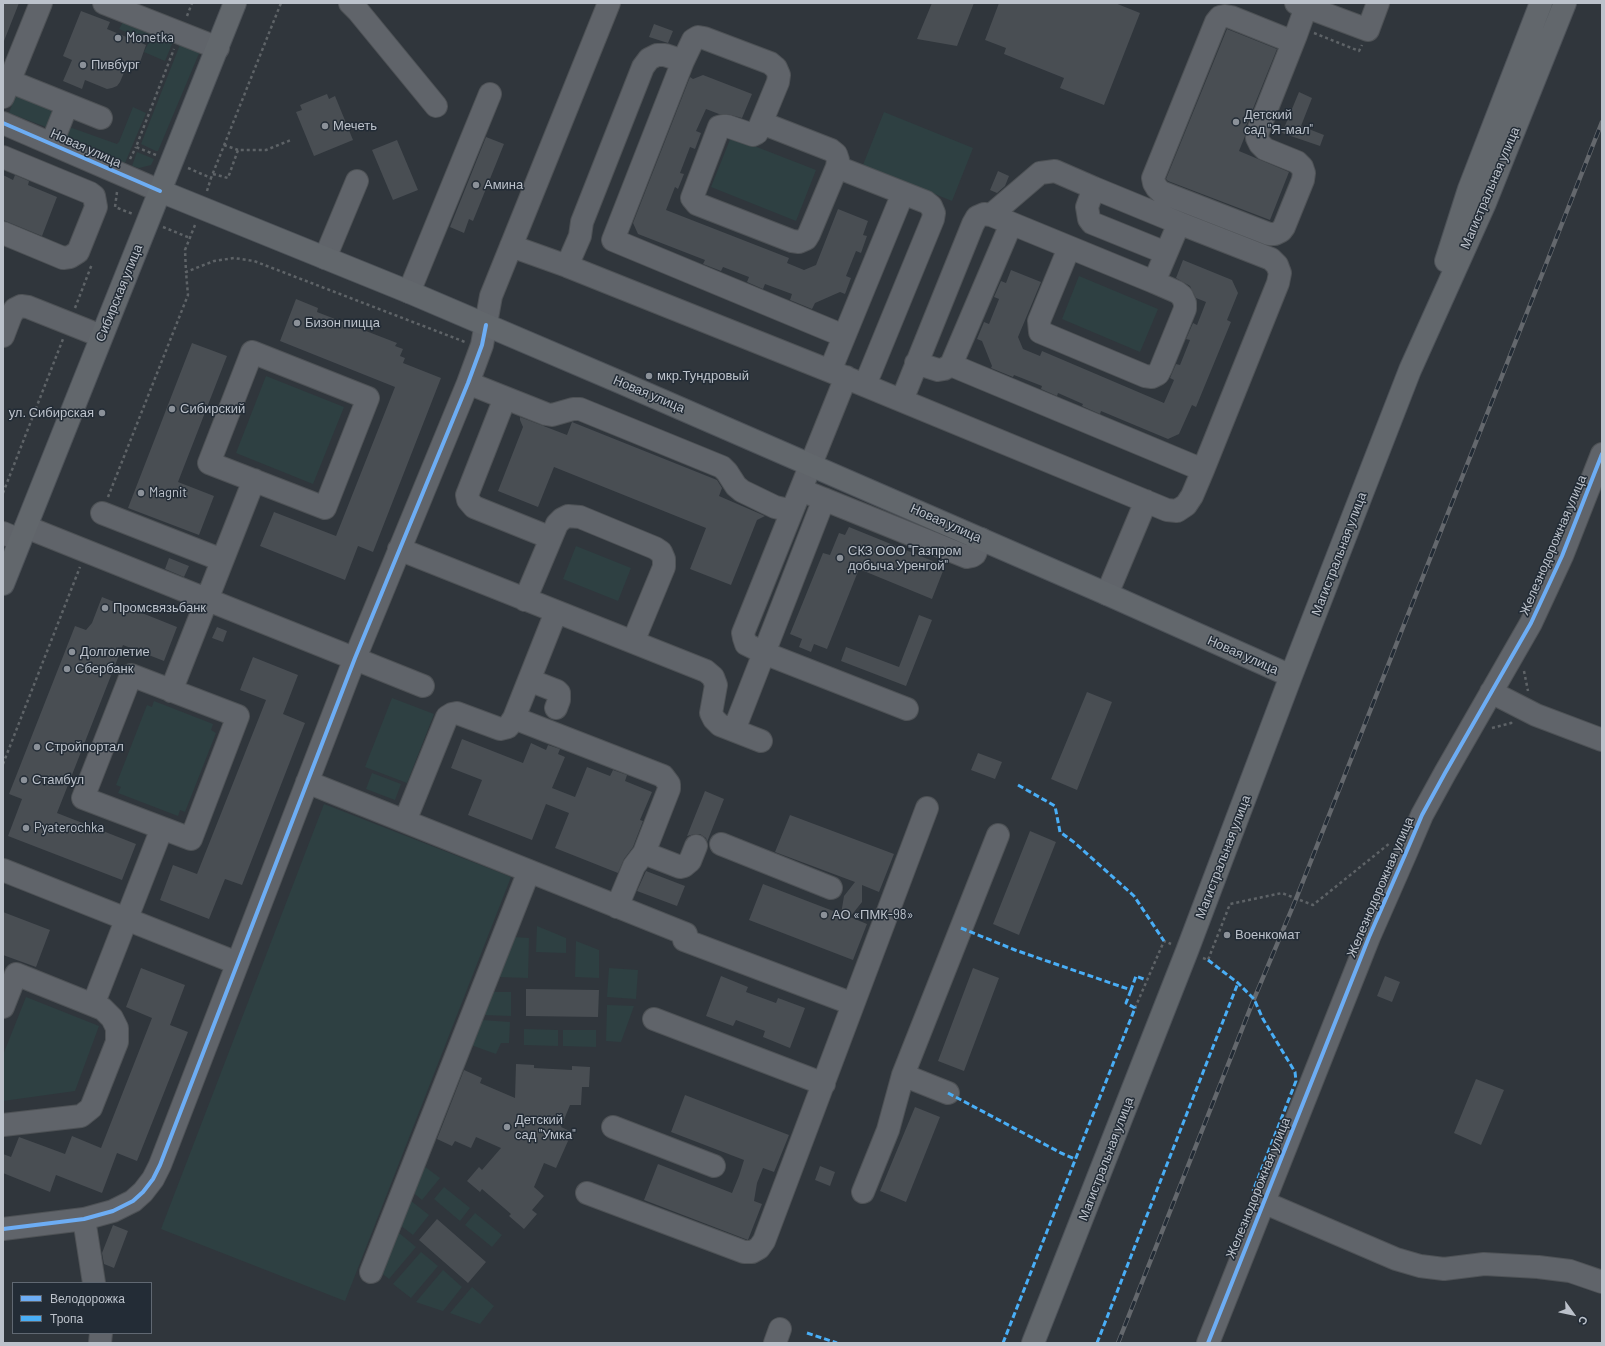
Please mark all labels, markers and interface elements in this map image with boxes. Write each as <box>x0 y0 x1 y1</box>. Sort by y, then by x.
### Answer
place label: Monetka <box>126 30 174 46</box>
marker: Monetka <box>113 33 123 43</box>
place label: Пивбург <box>91 57 140 73</box>
marker: Пивбург <box>78 60 88 70</box>
place label: Детский сад "Я-мал" <box>1244 107 1313 138</box>
marker: Детский сад "Я-мал" <box>1231 117 1241 127</box>
place label: Мечеть <box>333 118 377 134</box>
marker: Мечеть <box>320 121 330 131</box>
street label: Новая улица <box>48 125 124 171</box>
street label: Магистральная улица <box>1457 125 1523 251</box>
place label: Амина <box>484 177 523 193</box>
marker: Амина <box>471 180 481 190</box>
street label: Сибирская улица <box>92 242 146 344</box>
place label: Бизон пицца <box>305 315 380 331</box>
marker: Бизон пицца <box>292 318 302 328</box>
place label: мкр.Тундровый <box>657 368 749 384</box>
marker: мкр.Тундровый <box>644 371 654 381</box>
street label: Новая улица <box>611 372 687 416</box>
place label: Сибирский <box>180 401 245 417</box>
marker: Сибирский <box>167 404 177 414</box>
place label: ул. Сибирская <box>9 405 94 421</box>
marker: ул. Сибирская <box>97 408 107 418</box>
street label: Железнодорожная улица <box>1516 473 1590 617</box>
place label: Magnit <box>149 485 187 501</box>
marker: Magnit <box>136 488 146 498</box>
street label: Магистральная улица <box>1308 490 1370 618</box>
street label: Новая улица <box>908 500 984 546</box>
place label: СКЗ ООО "Газпром добыча Уренгой" <box>848 543 961 574</box>
marker: СКЗ ООО "Газпром добыча Уренгой" <box>835 553 845 563</box>
place label: Промсвязьбанк <box>113 600 206 616</box>
marker: Промсвязьбанк <box>100 603 110 613</box>
street label: Новая улица <box>1205 632 1281 678</box>
place label: Долголетие <box>80 644 150 660</box>
marker: Долголетие <box>67 647 77 657</box>
place label: Сбербанк <box>75 661 133 677</box>
marker: Сбербанк <box>62 664 72 674</box>
place label: Стройпортал <box>45 739 124 755</box>
marker: Стройпортал <box>32 742 42 752</box>
place label: Стамбул <box>32 772 84 788</box>
marker: Стамбул <box>19 775 29 785</box>
street label: Магистральная улица <box>1192 793 1254 921</box>
street label: Железнодорожная улица <box>1343 815 1417 959</box>
place label: Pyaterochka <box>34 820 104 836</box>
marker: Pyaterochka <box>21 823 31 833</box>
place label: АО «ПМК-98» <box>832 907 914 923</box>
marker: АО «ПМК-98» <box>819 910 829 920</box>
place label: Военкомат <box>1235 927 1300 943</box>
marker: Военкомат <box>1222 930 1232 940</box>
street label: Магистральная улица <box>1075 1095 1137 1223</box>
place label: Детский сад "Умка" <box>515 1112 576 1143</box>
street label: Железнодорожная улица <box>1223 1115 1293 1261</box>
marker: Детский сад "Умка" <box>502 1122 512 1132</box>
legend <box>12 1282 152 1334</box>
text: Велодорожка <box>50 1291 125 1305</box>
north arrow <box>1553 1294 1593 1334</box>
text: Тропа <box>50 1311 83 1325</box>
text: С <box>1576 1314 1591 1328</box>

